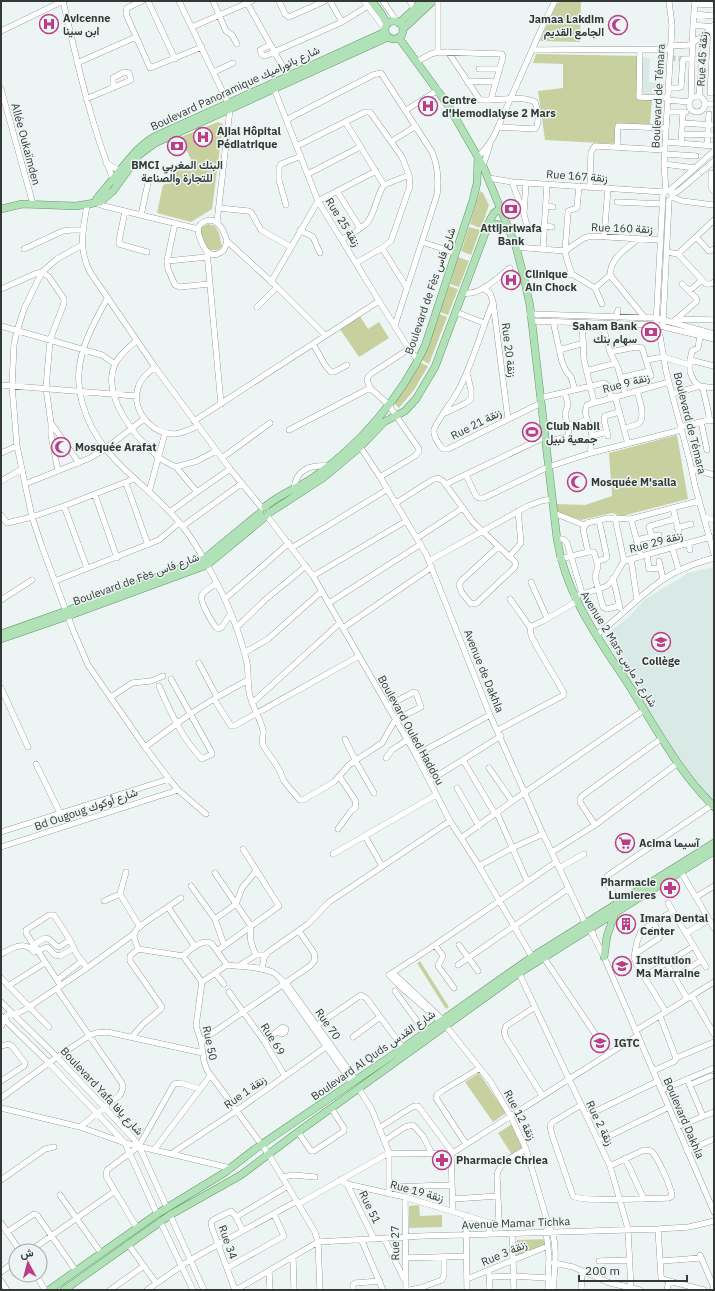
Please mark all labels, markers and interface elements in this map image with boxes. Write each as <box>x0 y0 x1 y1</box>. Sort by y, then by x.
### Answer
place label: Avicenne ابن سينا <box>63 11 110 38</box>
place label: Jamaa Lakdim الجامع القديم <box>529 12 604 40</box>
hospital icon: Avicenne ابن سينا <box>38 13 60 35</box>
mosque icon: Jamaa Lakdim الجامع القديم <box>607 14 629 36</box>
street label: Rue 45 زنقة <box>694 31 710 87</box>
street label: Boulevard Panoramique شارع بانوراميك <box>148 42 323 134</box>
street label: Boulevard de Témara <box>648 43 668 149</box>
place label: Centre d'Hemodialyse 2 Mars <box>442 93 556 120</box>
hospital icon: Centre d'Hemodialyse 2 Mars <box>417 95 439 117</box>
street label: Allée Oukaïmden <box>8 101 44 187</box>
place label: Ajial Hôpital Pédiatrique <box>217 124 281 151</box>
hospital icon: Ajial Hôpital Pédiatrique <box>192 126 214 148</box>
bank icon: BMCI البنك المغربي للتجارة والصناعة <box>166 135 188 157</box>
place label: BMCI البنك المغربي للتجارة والصناعة <box>131 158 223 185</box>
street label: Rue 167 زنقة <box>546 167 608 185</box>
street label: Rue 25 زنقة <box>322 195 364 249</box>
bank icon: Attijarlwafa Bank <box>500 198 522 220</box>
street label: Rue 160 زنقة <box>591 220 653 236</box>
place label: Attijarlwafa Bank <box>480 221 542 248</box>
street label: Boulevard de Fès شارع فاس <box>402 225 459 357</box>
place label: Clinique Ain Chock <box>525 267 577 294</box>
hospital icon: Clinique Ain Chock <box>500 269 522 291</box>
place label: Saham Bank سهام بنك <box>572 319 638 347</box>
bank icon: Saham Bank سهام بنك <box>640 321 662 343</box>
street label: Rue 20 زنقة <box>499 322 519 378</box>
street label: Rue 9 زنقة <box>601 370 651 396</box>
street label: Boulevard de Témara <box>671 371 709 476</box>
street label: Rue 21 زنقة <box>448 405 504 443</box>
place label: Club Nabil جمعية نبيل <box>546 419 600 446</box>
sports icon: Club Nabil جمعية نبيل <box>521 421 543 443</box>
mosque icon: Mosquée Arafat <box>50 436 72 458</box>
place label: Mosquée Arafat <box>75 440 156 454</box>
mosque icon: Mosquée M'salla <box>566 471 588 493</box>
place label: Mosquée M'salla <box>591 475 677 489</box>
street label: Rue 29 زنقة <box>628 528 685 556</box>
street label: Boulevard de Fès شارع فاس <box>71 550 202 609</box>
street label: Avenue 2 Mars شارع 2 مارس <box>577 589 661 710</box>
street label: Avenue de Dakhla <box>461 627 507 715</box>
school or university icon: Collège <box>650 631 672 653</box>
place label: Collège <box>642 654 680 668</box>
street label: Boulevard Ouled Haddou <box>375 673 447 787</box>
street label: Bd Ougoug شارع أوكوك <box>32 785 140 834</box>
supermarket icon: Acima آسيما <box>614 832 636 854</box>
place label: Acima آسيما <box>639 836 700 850</box>
place label: Pharmacie Lumieres <box>600 875 656 902</box>
pharmacy icon: Pharmacie Lumieres <box>659 877 681 899</box>
place label: Imara Dental Center <box>640 911 709 938</box>
building icon: Imara Dental Center <box>615 913 637 935</box>
place label: Institution Ma Marraine <box>636 953 700 980</box>
school or university icon: Institution Ma Marraine <box>611 955 633 977</box>
street label: Rue 70 <box>312 1006 344 1042</box>
street label: Boulevard Al Quds شارع القدس <box>308 1007 439 1104</box>
street label: Rue 69 <box>258 1020 288 1058</box>
street label: Rue 50 <box>200 1024 220 1062</box>
school or university icon: IGTC <box>589 1032 611 1054</box>
place label: IGTC <box>614 1036 640 1050</box>
street label: Boulevard Yafa شارع يافا <box>57 1044 147 1139</box>
street label: Rue 1 زنقة <box>221 1072 269 1112</box>
street label: Boulevard Dakhla <box>661 1075 707 1161</box>
street label: Rue 12 زنقة <box>501 1087 539 1143</box>
street label: Rue 2 زنقة <box>583 1098 617 1148</box>
pharmacy icon: Pharmacie Chriea <box>431 1149 453 1171</box>
place label: Pharmacie Chriea <box>456 1153 548 1167</box>
street label: Rue 19 زنقة <box>389 1177 446 1205</box>
street label: Rue 51 <box>356 1188 384 1226</box>
street label: Avenue Mamar Tichka <box>461 1214 571 1232</box>
street label: Rue 34 <box>215 1223 241 1261</box>
street label: Rue 27 <box>388 1225 402 1261</box>
street label: Rue 3 زنقة <box>479 1237 529 1269</box>
north arrow <box>8 1243 48 1283</box>
text: ش <box>19 1245 34 1261</box>
scale bar <box>579 1257 687 1283</box>
text: 200 m <box>585 1263 620 1278</box>

